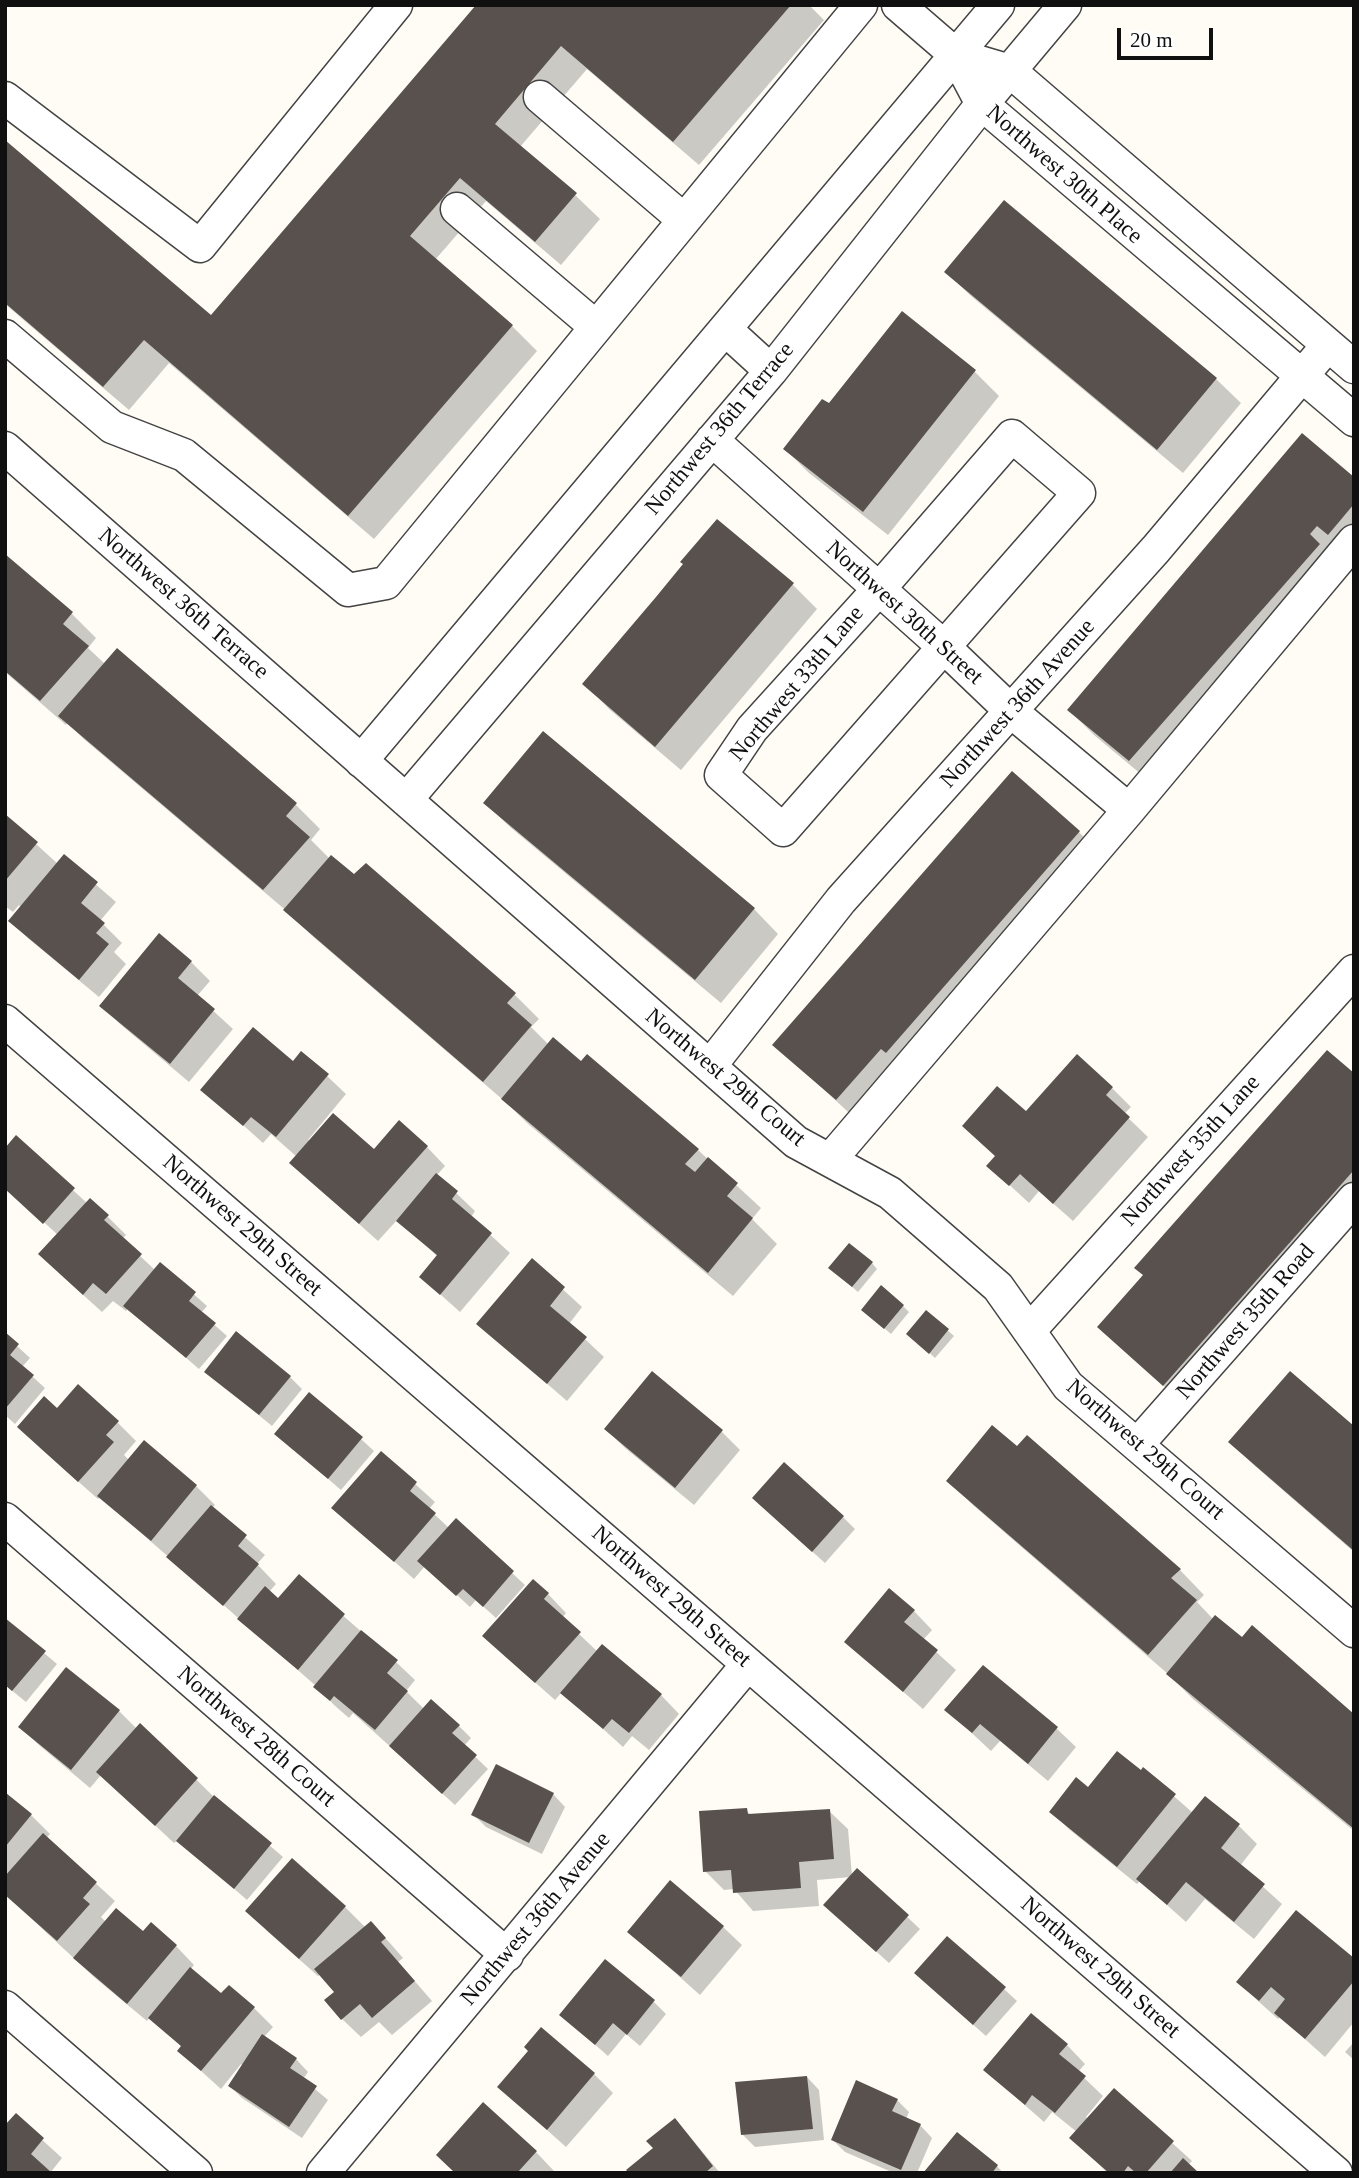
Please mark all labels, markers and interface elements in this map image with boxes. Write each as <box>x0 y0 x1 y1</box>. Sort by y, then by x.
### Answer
scale bar <box>1121 14 1217 58</box>
text: 20 m <box>1130 28 1173 52</box>
street label: Northwest 30th Place <box>980 100 1148 250</box>
street label: Northwest 36th Terrace <box>640 337 800 521</box>
street label: Northwest 36th Terrace <box>92 522 274 686</box>
street label: Northwest 30th Street <box>820 535 988 691</box>
street label: Northwest 33th Lane <box>724 601 870 767</box>
street label: Northwest 36th Avenue <box>935 614 1101 794</box>
street label: Northwest 29th Court <box>639 1003 811 1153</box>
street label: Northwest 35th Lane <box>1116 1070 1266 1232</box>
street label: Northwest 29th Street <box>157 1149 327 1303</box>
street label: Northwest 35th Road <box>1171 1239 1321 1405</box>
street label: Northwest 29th Court <box>1060 1374 1230 1526</box>
street label: Northwest 29th Street <box>586 1520 756 1674</box>
street label: Northwest 28th Court <box>171 1661 341 1813</box>
street label: Northwest 36th Avenue <box>455 1827 617 2011</box>
street label: Northwest 29th Street <box>1015 1891 1185 2045</box>

